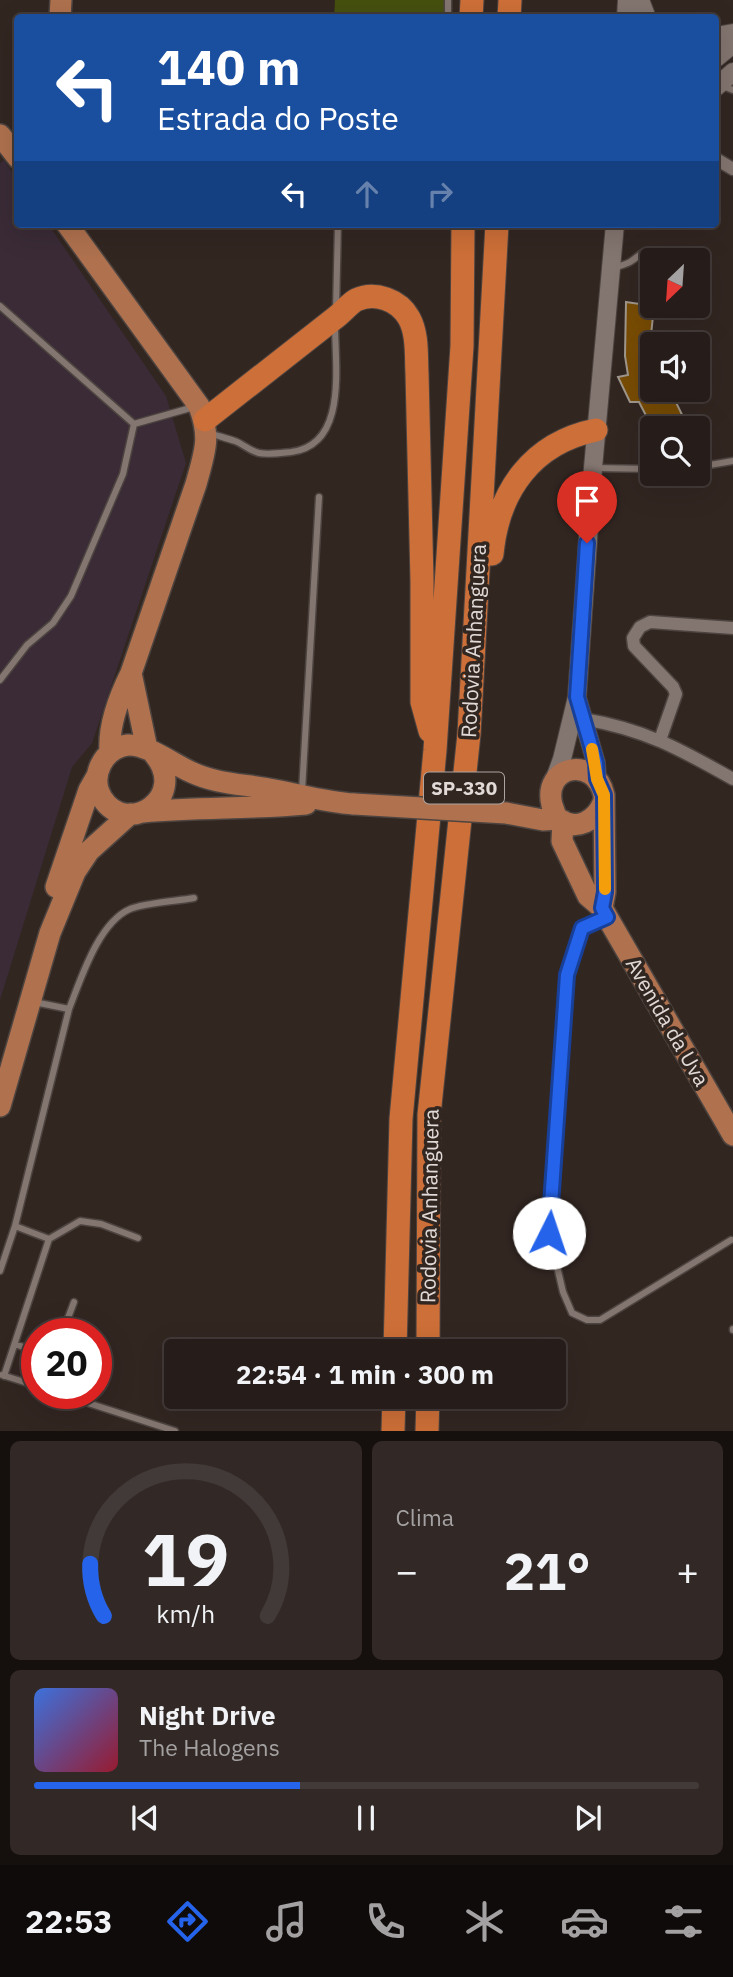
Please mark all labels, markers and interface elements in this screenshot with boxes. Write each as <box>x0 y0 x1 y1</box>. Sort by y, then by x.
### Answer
text: 140 m <box>157 35 301 98</box>
icon: left <box>42 42 133 133</box>
text: Estrada do Poste <box>157 97 399 139</box>
icon: left <box>275 175 313 213</box>
icon: ahead <box>348 175 386 213</box>
icon: right <box>421 175 459 213</box>
north arrow <box>640 248 710 318</box>
map controls <box>640 248 710 486</box>
button: sound <box>640 332 710 402</box>
button: search <box>640 416 710 486</box>
pin <box>557 471 617 543</box>
icon: arrive <box>568 482 606 520</box>
street label: Rodovia Anhanguera <box>454 543 492 739</box>
road number: SP-330 <box>424 772 504 804</box>
street label: Avenida da Uva <box>620 952 716 1091</box>
street label: Rodovia Anhanguera <box>413 1109 445 1303</box>
position arrow <box>512 1196 586 1270</box>
speed limit sign: 20 <box>21 1318 112 1409</box>
text: 22:54 · 1 min · 300 m <box>236 1357 494 1391</box>
text: Clima <box>396 1502 454 1532</box>
text: 19 <box>142 1512 229 1607</box>
text: 21° <box>504 1537 591 1604</box>
text: − <box>396 1546 418 1595</box>
text: + <box>676 1546 699 1595</box>
text: km/h <box>156 1597 215 1630</box>
text: Night Drive <box>139 1698 276 1732</box>
text: The Halogens <box>139 1732 280 1762</box>
icon: previous <box>126 1799 164 1837</box>
icon: pause <box>347 1799 385 1837</box>
icon: next <box>569 1799 607 1837</box>
icon: directions <box>163 1897 212 1946</box>
icon: music <box>262 1897 311 1946</box>
icon: phone <box>361 1897 410 1946</box>
icon: climate <box>460 1897 509 1946</box>
icon: car <box>560 1897 609 1946</box>
icon: filters <box>659 1897 708 1946</box>
text: 22:53 <box>25 1900 112 1942</box>

